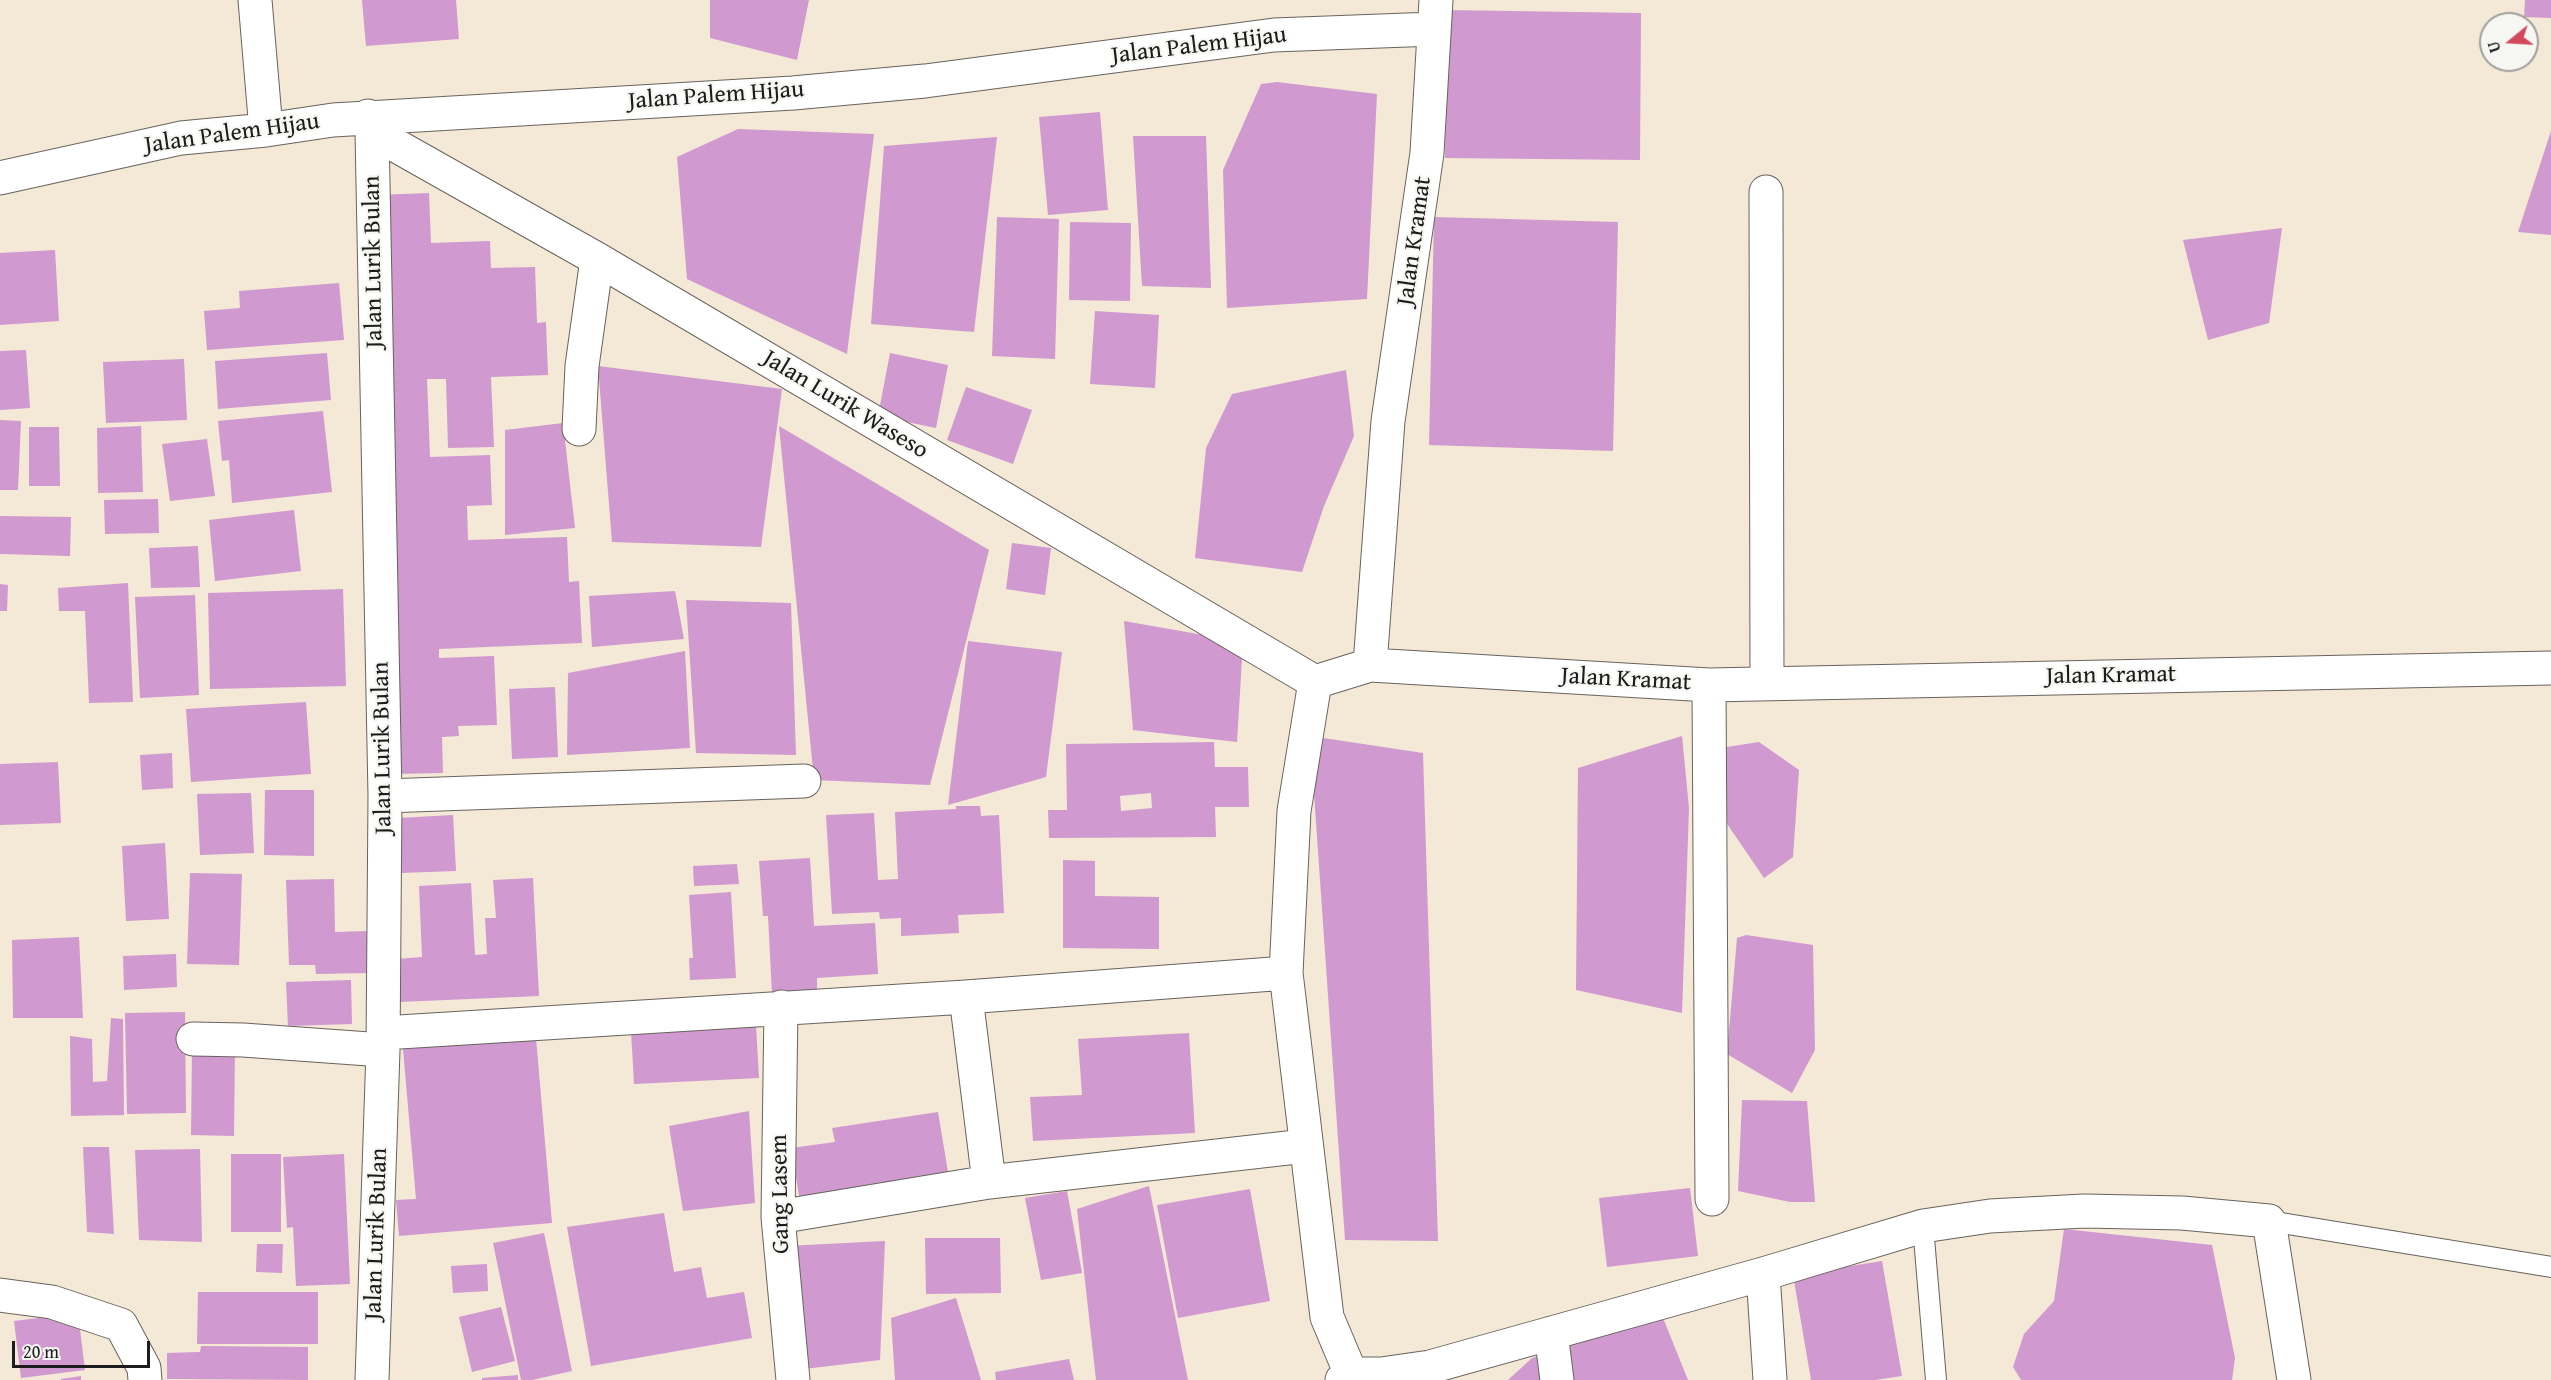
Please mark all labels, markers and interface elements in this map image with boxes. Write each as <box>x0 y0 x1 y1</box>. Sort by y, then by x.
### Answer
north arrow <box>2479 12 2539 72</box>
street label: Jalan Palem Hijau <box>1110 21 1288 71</box>
text: U <box>2481 38 2507 56</box>
street label: Jalan Palem Hijau <box>627 75 805 117</box>
street label: Jalan Palem Hijau <box>143 107 321 161</box>
street label: Jalan Kramat <box>1392 174 1438 308</box>
street label: Jalan Lurik Bulan <box>358 175 390 349</box>
street label: Jalan Lurik Waseso <box>757 344 933 466</box>
street label: Jalan Kramat <box>2046 660 2176 692</box>
street label: Jalan Lurik Bulan <box>367 661 399 835</box>
street label: Jalan Kramat <box>1560 662 1692 698</box>
street label: Gang Lasem <box>766 1134 796 1254</box>
street label: Jalan Lurik Bulan <box>360 1147 394 1321</box>
scale bar <box>15 1329 153 1367</box>
text: 20 m <box>23 1338 59 1365</box>

